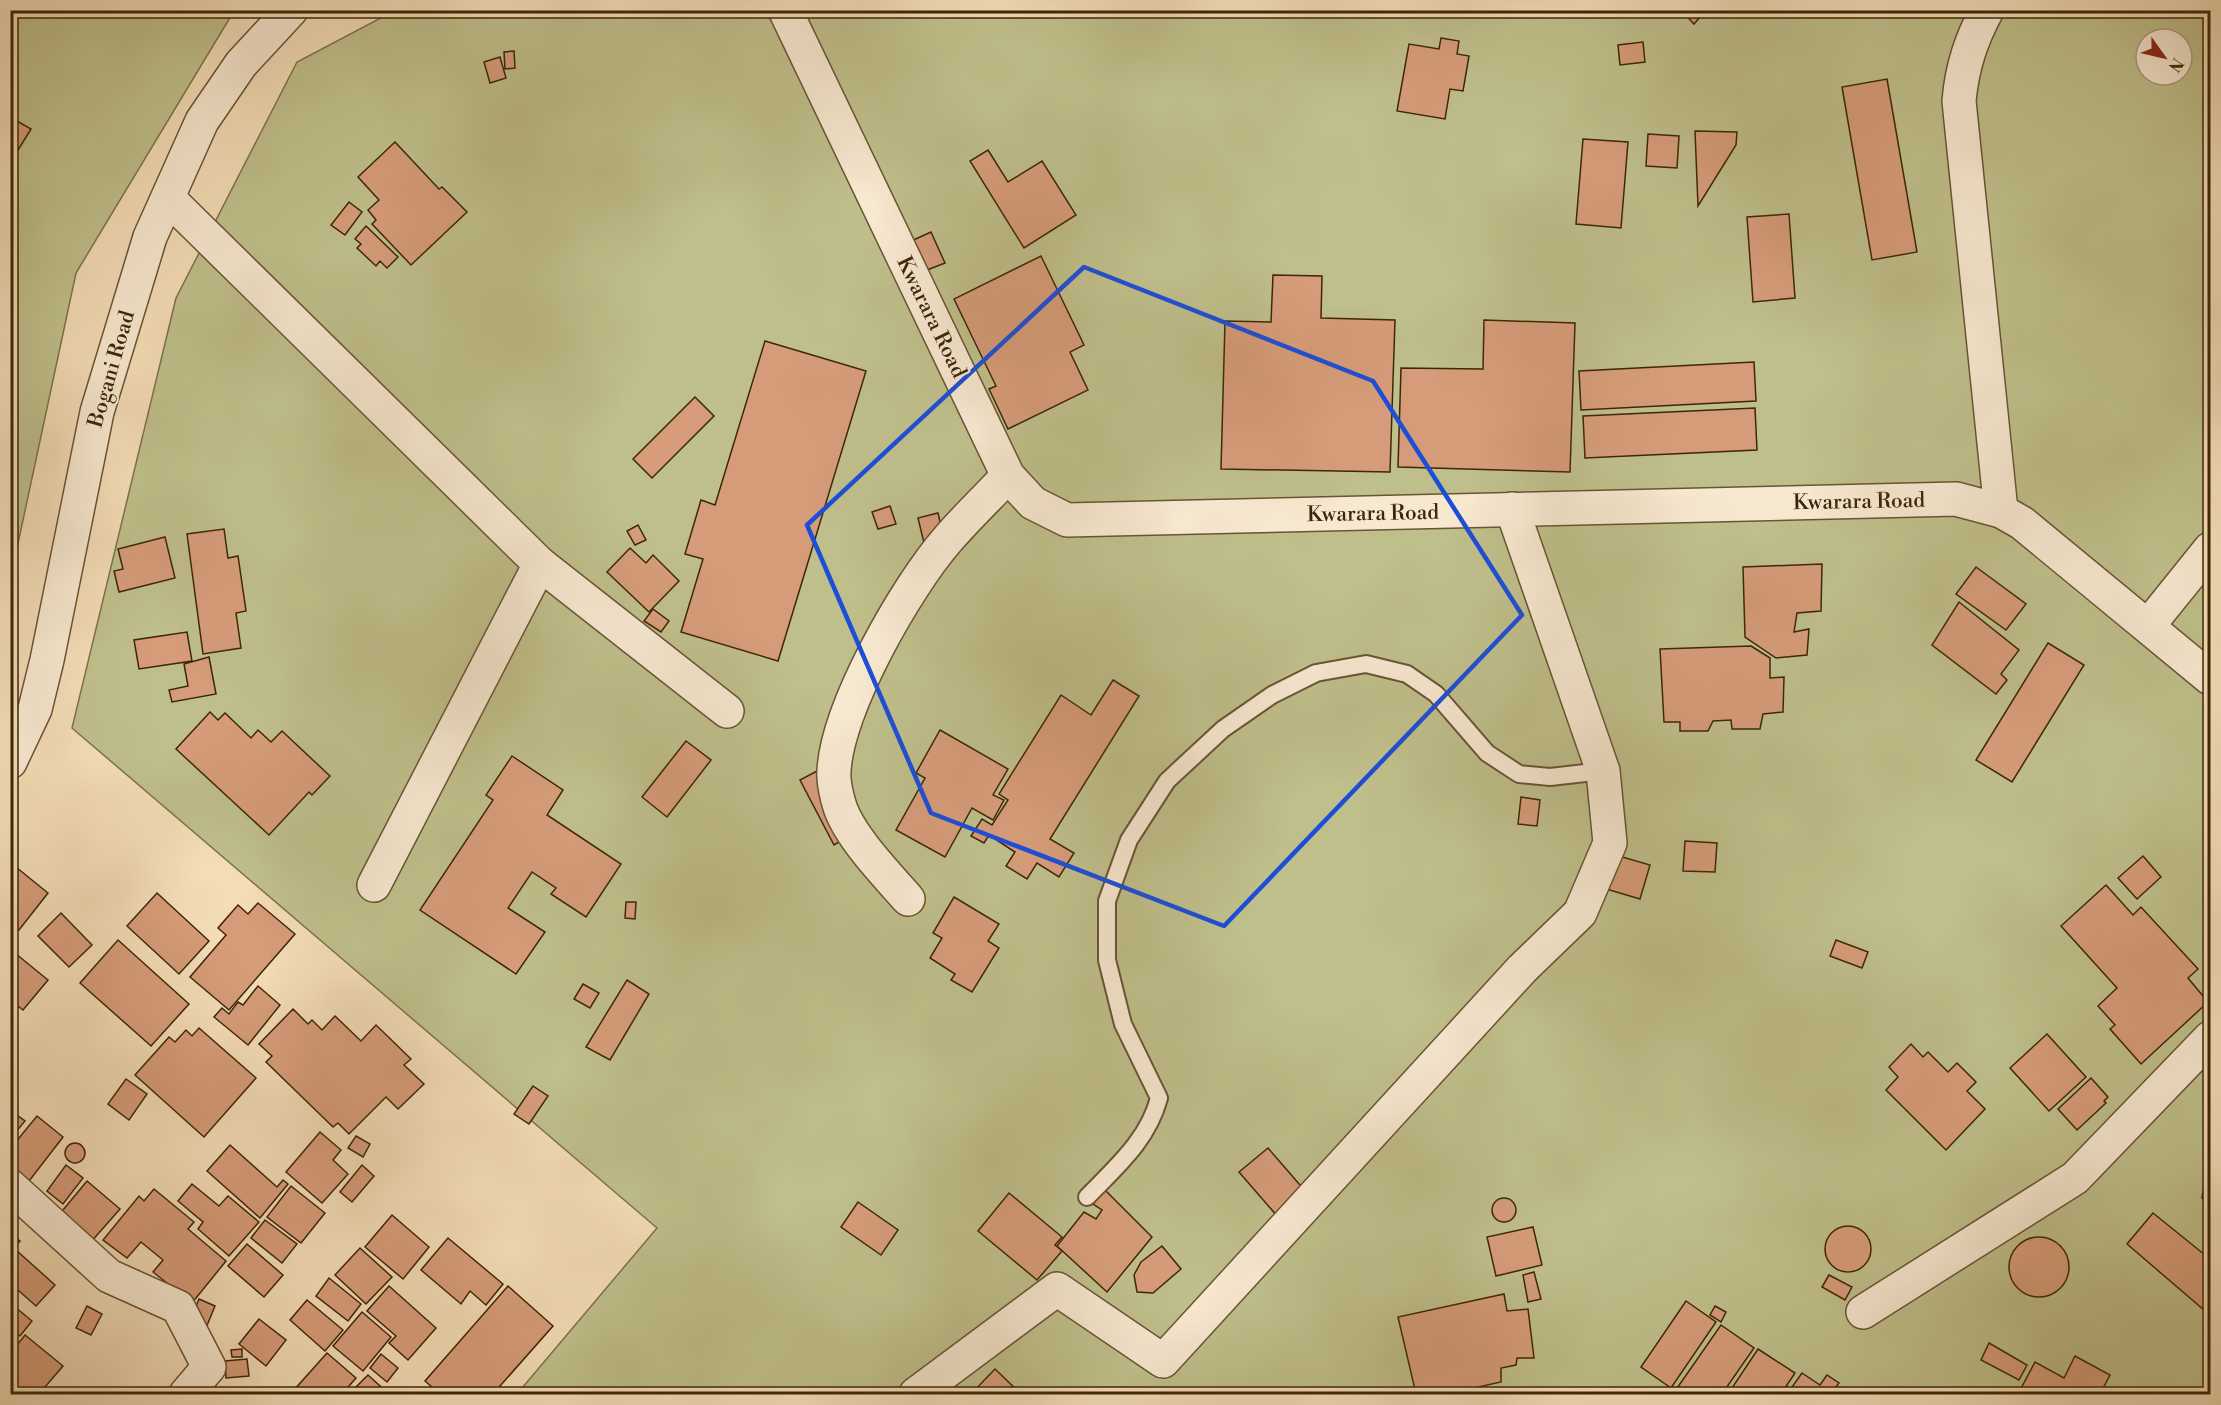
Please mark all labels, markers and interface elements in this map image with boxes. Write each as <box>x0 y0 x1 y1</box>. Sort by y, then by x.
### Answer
north arrow <box>2134 27 2194 87</box>
text: N <box>2164 54 2187 76</box>
street label: Kwarara Road <box>890 252 972 383</box>
street label: Bogani Road <box>83 308 141 432</box>
street label: Kwarara Road <box>1793 488 1925 516</box>
street label: Kwarara Road <box>1307 500 1439 528</box>

